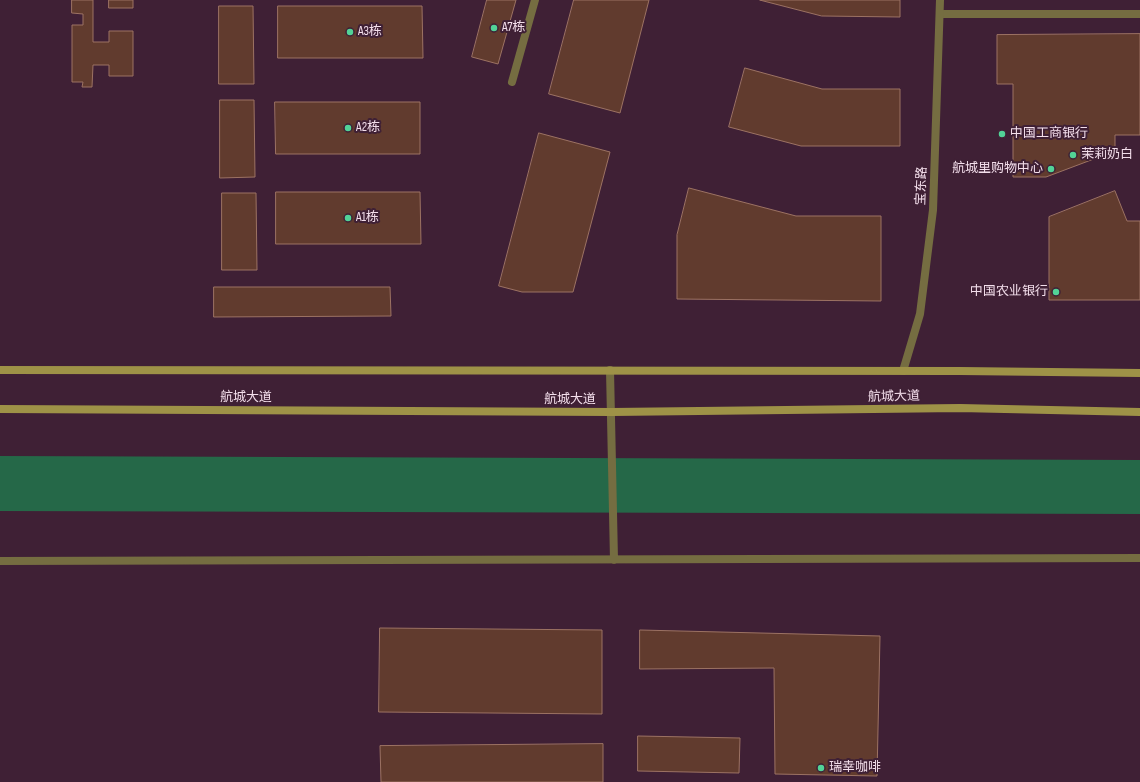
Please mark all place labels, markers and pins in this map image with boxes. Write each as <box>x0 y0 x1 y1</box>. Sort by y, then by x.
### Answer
place label: A7栋 <box>502 20 526 36</box>
marker: A7栋 <box>489 23 499 33</box>
place label: A3栋 <box>358 24 382 40</box>
marker: A3栋 <box>345 27 355 37</box>
place label: A2栋 <box>356 120 380 136</box>
marker: A2栋 <box>343 123 353 133</box>
place label: 中国工商银行 <box>1010 126 1088 142</box>
marker: 中国工商银行 <box>997 129 1007 139</box>
place label: 茉莉奶白 <box>1081 147 1133 163</box>
marker: 茉莉奶白 <box>1068 150 1078 160</box>
place label: 航城里购物中心 <box>952 161 1043 177</box>
marker: 航城里购物中心 <box>1046 164 1056 174</box>
place label: A1栋 <box>356 210 379 226</box>
marker: A1栋 <box>343 213 353 223</box>
place label: 中国农业银行 <box>970 284 1048 300</box>
marker: 中国农业银行 <box>1051 287 1061 297</box>
place label: 瑞幸咖啡 <box>829 760 881 776</box>
marker: 瑞幸咖啡 <box>816 763 826 773</box>

